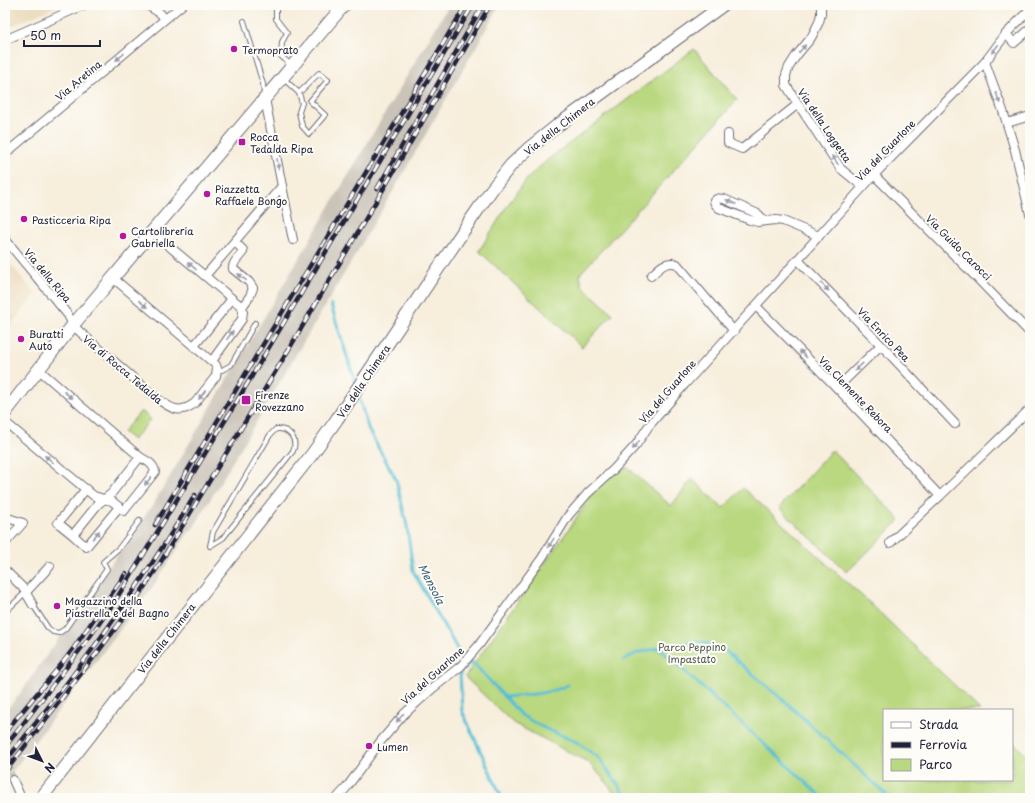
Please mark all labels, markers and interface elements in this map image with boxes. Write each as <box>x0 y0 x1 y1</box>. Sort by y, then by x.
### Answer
scale bar <box>24 22 100 48</box>
text: 50 m <box>30 26 61 44</box>
place label: Termoprato <box>242 42 299 57</box>
marker: Termoprato <box>229 44 239 54</box>
one-way arrow <box>797 44 806 55</box>
one-way arrow <box>991 44 999 54</box>
one-way arrow <box>115 53 125 62</box>
street label: Via Aretina <box>52 56 105 104</box>
street label: Via della Loggetta <box>795 85 856 166</box>
street label: Via della Chimera <box>520 93 598 158</box>
one-way arrow <box>996 93 1002 105</box>
street label: Via del Guarlone <box>852 116 919 184</box>
place label: Rocca Tedalda Ripa <box>250 129 314 156</box>
marker: Rocca Tedalda Ripa <box>237 137 247 147</box>
one-way arrow <box>831 155 839 165</box>
one-way arrow <box>275 158 281 171</box>
place label: Piazzetta Raffaele Bongo <box>215 181 288 208</box>
marker: Piazzetta Raffaele Bongo <box>202 189 212 199</box>
one-way arrow <box>724 199 736 205</box>
street label: Via Guido Carocci <box>923 211 995 283</box>
place label: Pasticceria Ripa <box>32 212 111 227</box>
marker: Pasticceria Ripa <box>19 214 29 224</box>
place label: Cartolibreria Gabriella <box>131 223 194 250</box>
marker: Cartolibreria Gabriella <box>118 231 128 241</box>
street label: Via della Ripa <box>21 245 76 306</box>
one-way arrow <box>187 261 197 270</box>
one-way arrow <box>237 272 248 281</box>
one-way arrow <box>820 282 830 292</box>
one-way arrow <box>138 299 148 308</box>
street label: Via Enrico Pea <box>854 304 914 365</box>
place label: Buratti Auto <box>29 326 64 353</box>
one-way arrow <box>226 330 234 341</box>
street label: Via di Rocca Tedalda <box>80 331 167 408</box>
marker: Buratti Auto <box>16 334 26 344</box>
street label: Via della Chimera <box>333 340 394 421</box>
one-way arrow <box>798 349 808 359</box>
street label: Via Clemente Rebora <box>816 353 897 436</box>
street label: Via del Guarlone <box>635 355 699 426</box>
one-way arrow <box>854 362 864 371</box>
place label: Firenze Rovezzano <box>255 387 304 414</box>
one-way arrow <box>198 389 206 400</box>
one-way arrow <box>62 390 73 399</box>
marker: Firenze Rovezzano <box>240 394 252 406</box>
one-way arrow <box>631 439 640 450</box>
one-way arrow <box>44 454 55 463</box>
one-way arrow <box>143 476 152 487</box>
one-way arrow <box>92 529 100 540</box>
one-way arrow <box>548 537 555 549</box>
water label: Mensola <box>414 561 450 608</box>
place label: Magazzino della Piastrella e del Bagno <box>65 593 169 620</box>
street label: Via della Chimera <box>134 599 199 677</box>
marker: Magazzino della Piastrella e del Bagno <box>52 601 62 611</box>
park label: Parco Peppino Impastato <box>658 639 726 666</box>
street label: Via del Guarlone <box>397 642 467 707</box>
legend <box>883 709 1013 781</box>
one-way arrow <box>395 713 404 723</box>
text: Strada <box>919 715 959 733</box>
text: Ferrovia <box>919 735 968 753</box>
place label: Lumen <box>377 739 408 754</box>
north arrow <box>22 741 62 781</box>
marker: Lumen <box>364 741 374 751</box>
text: Parco <box>919 755 953 773</box>
text: N <box>40 759 59 777</box>

